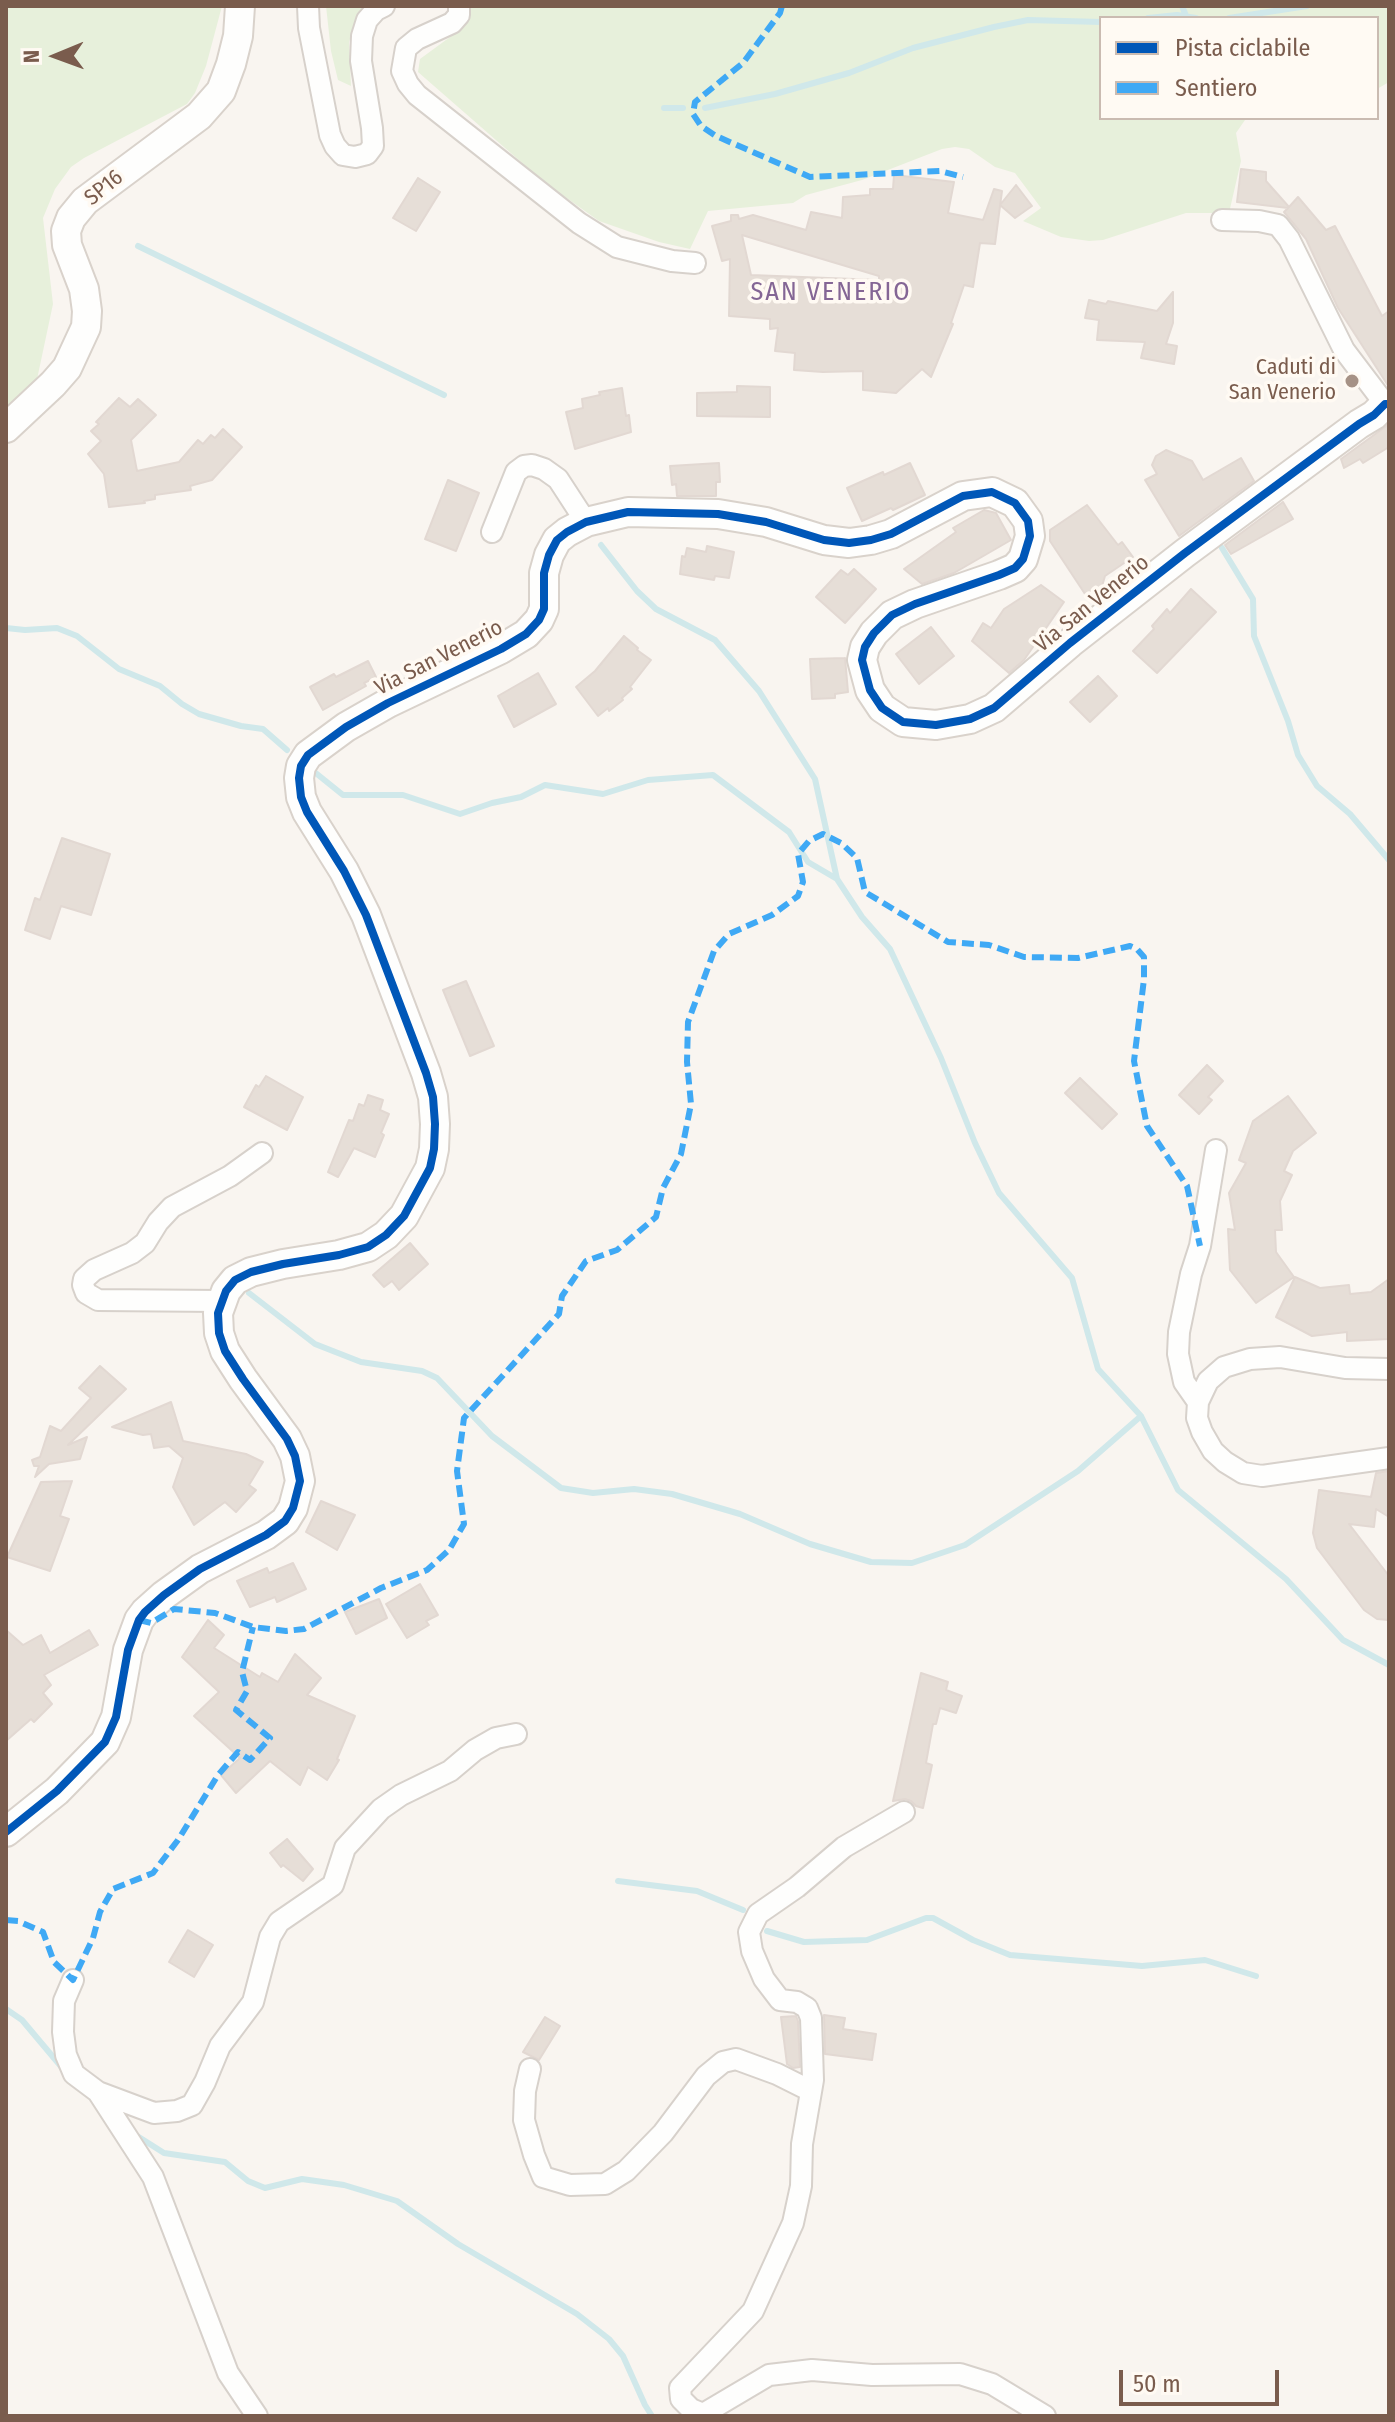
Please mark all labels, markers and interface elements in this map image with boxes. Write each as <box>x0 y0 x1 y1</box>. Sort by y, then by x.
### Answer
north arrow <box>16 16 96 96</box>
legend <box>1099 16 1379 120</box>
text: Pista ciclabile <box>1175 34 1310 62</box>
text: N <box>18 50 45 63</box>
text: Sentiero <box>1175 74 1258 102</box>
street label: SP16 <box>79 165 129 211</box>
district label: SAN VENERIO <box>750 277 912 309</box>
place label: Caduti di San Venerio <box>1229 355 1336 406</box>
marker: Caduti di San Venerio <box>1343 372 1361 390</box>
street label: Via San Venerio <box>1029 550 1155 658</box>
street label: Via San Venerio <box>371 614 507 702</box>
scale bar <box>1123 2354 1283 2404</box>
text: 50 m <box>1133 2370 1181 2398</box>

